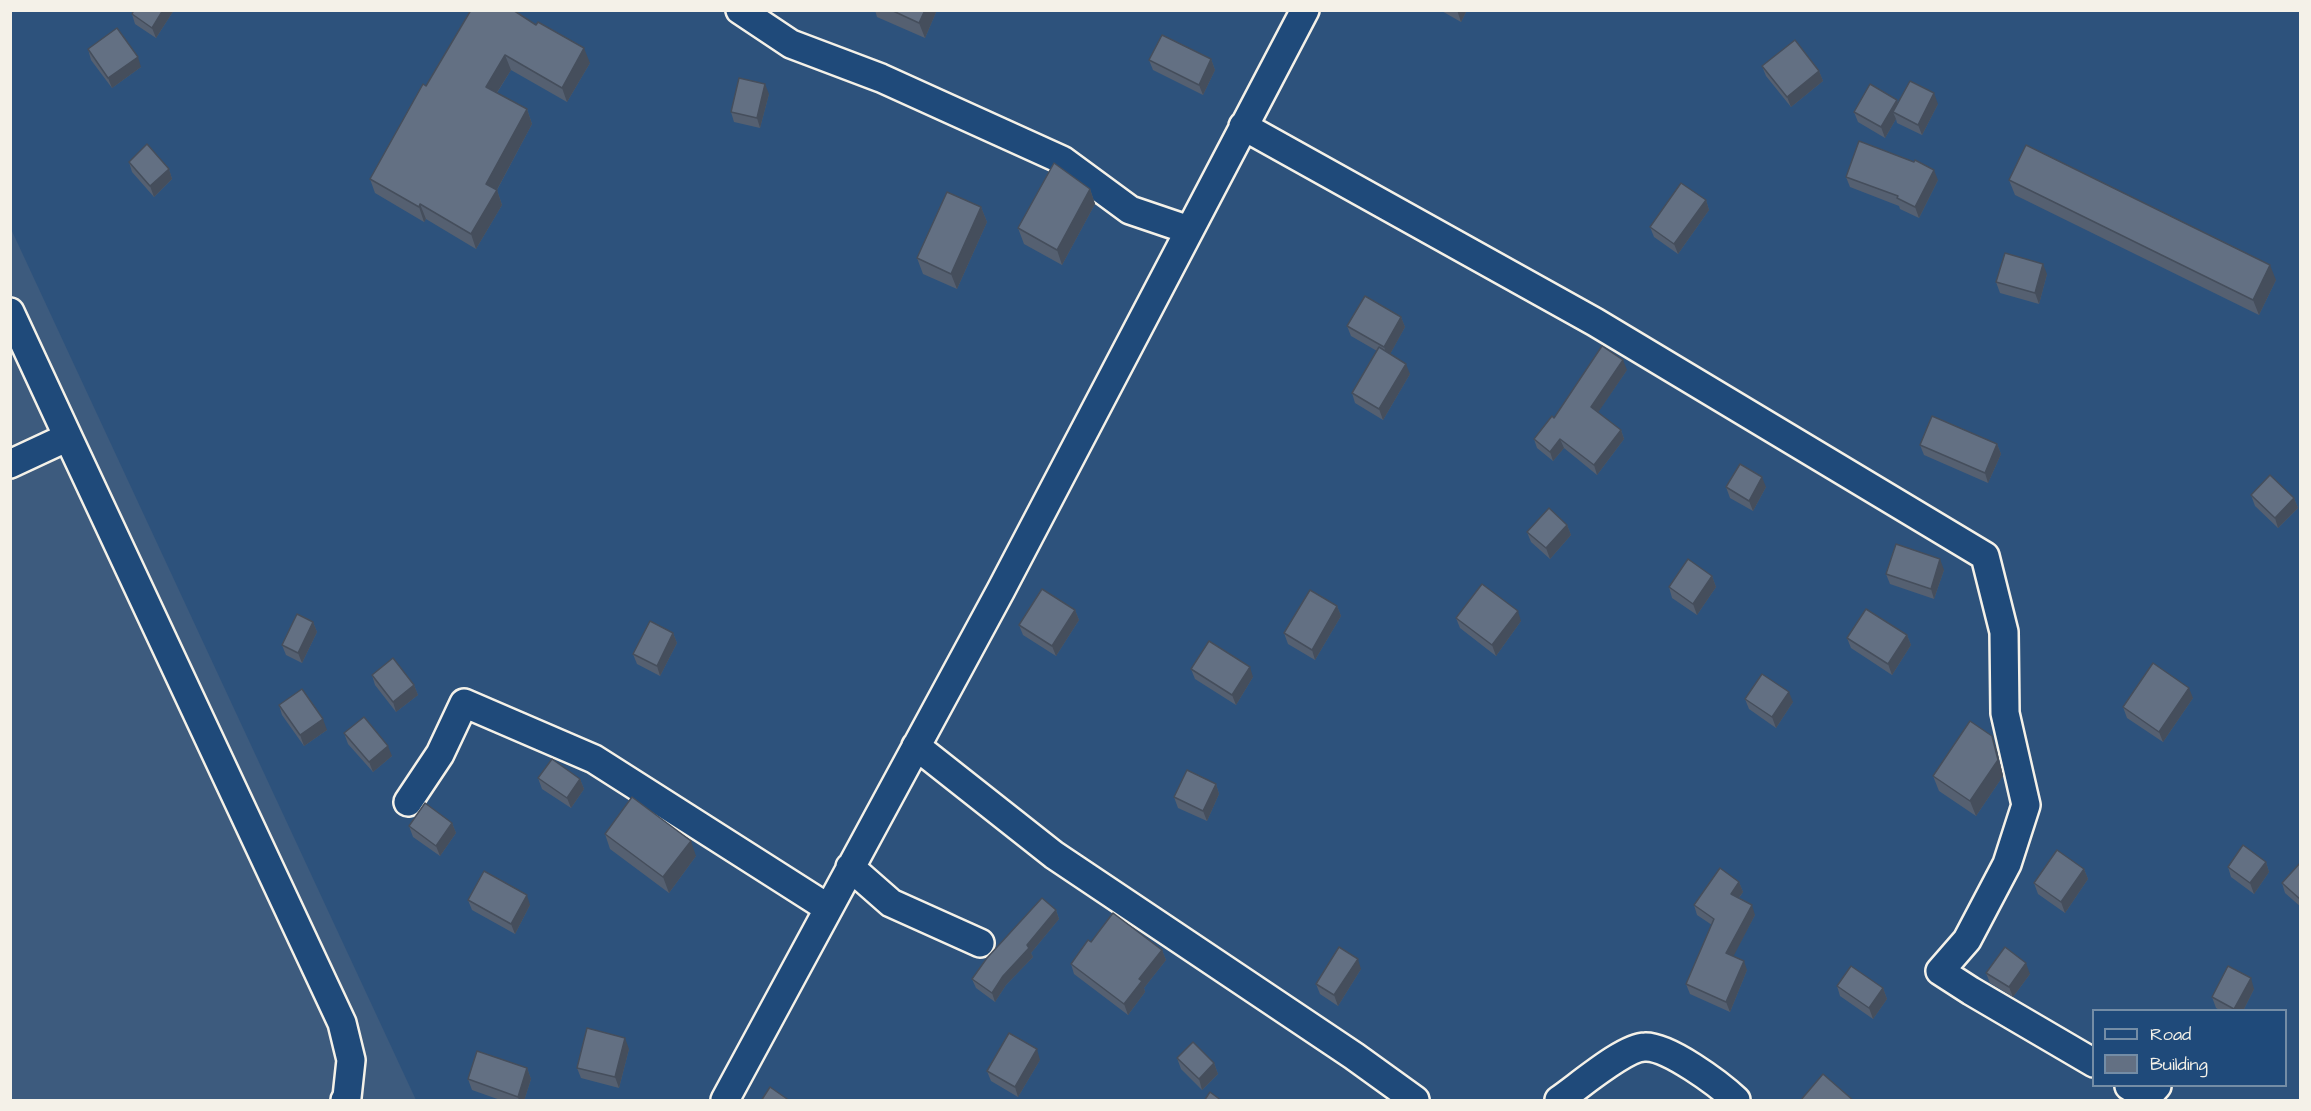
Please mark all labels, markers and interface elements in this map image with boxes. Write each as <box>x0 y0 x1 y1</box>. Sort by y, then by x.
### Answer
legend <box>2092 1009 2287 1087</box>
text: Road <box>2150 1022 2191 1047</box>
text: Building <box>2150 1052 2208 1077</box>

